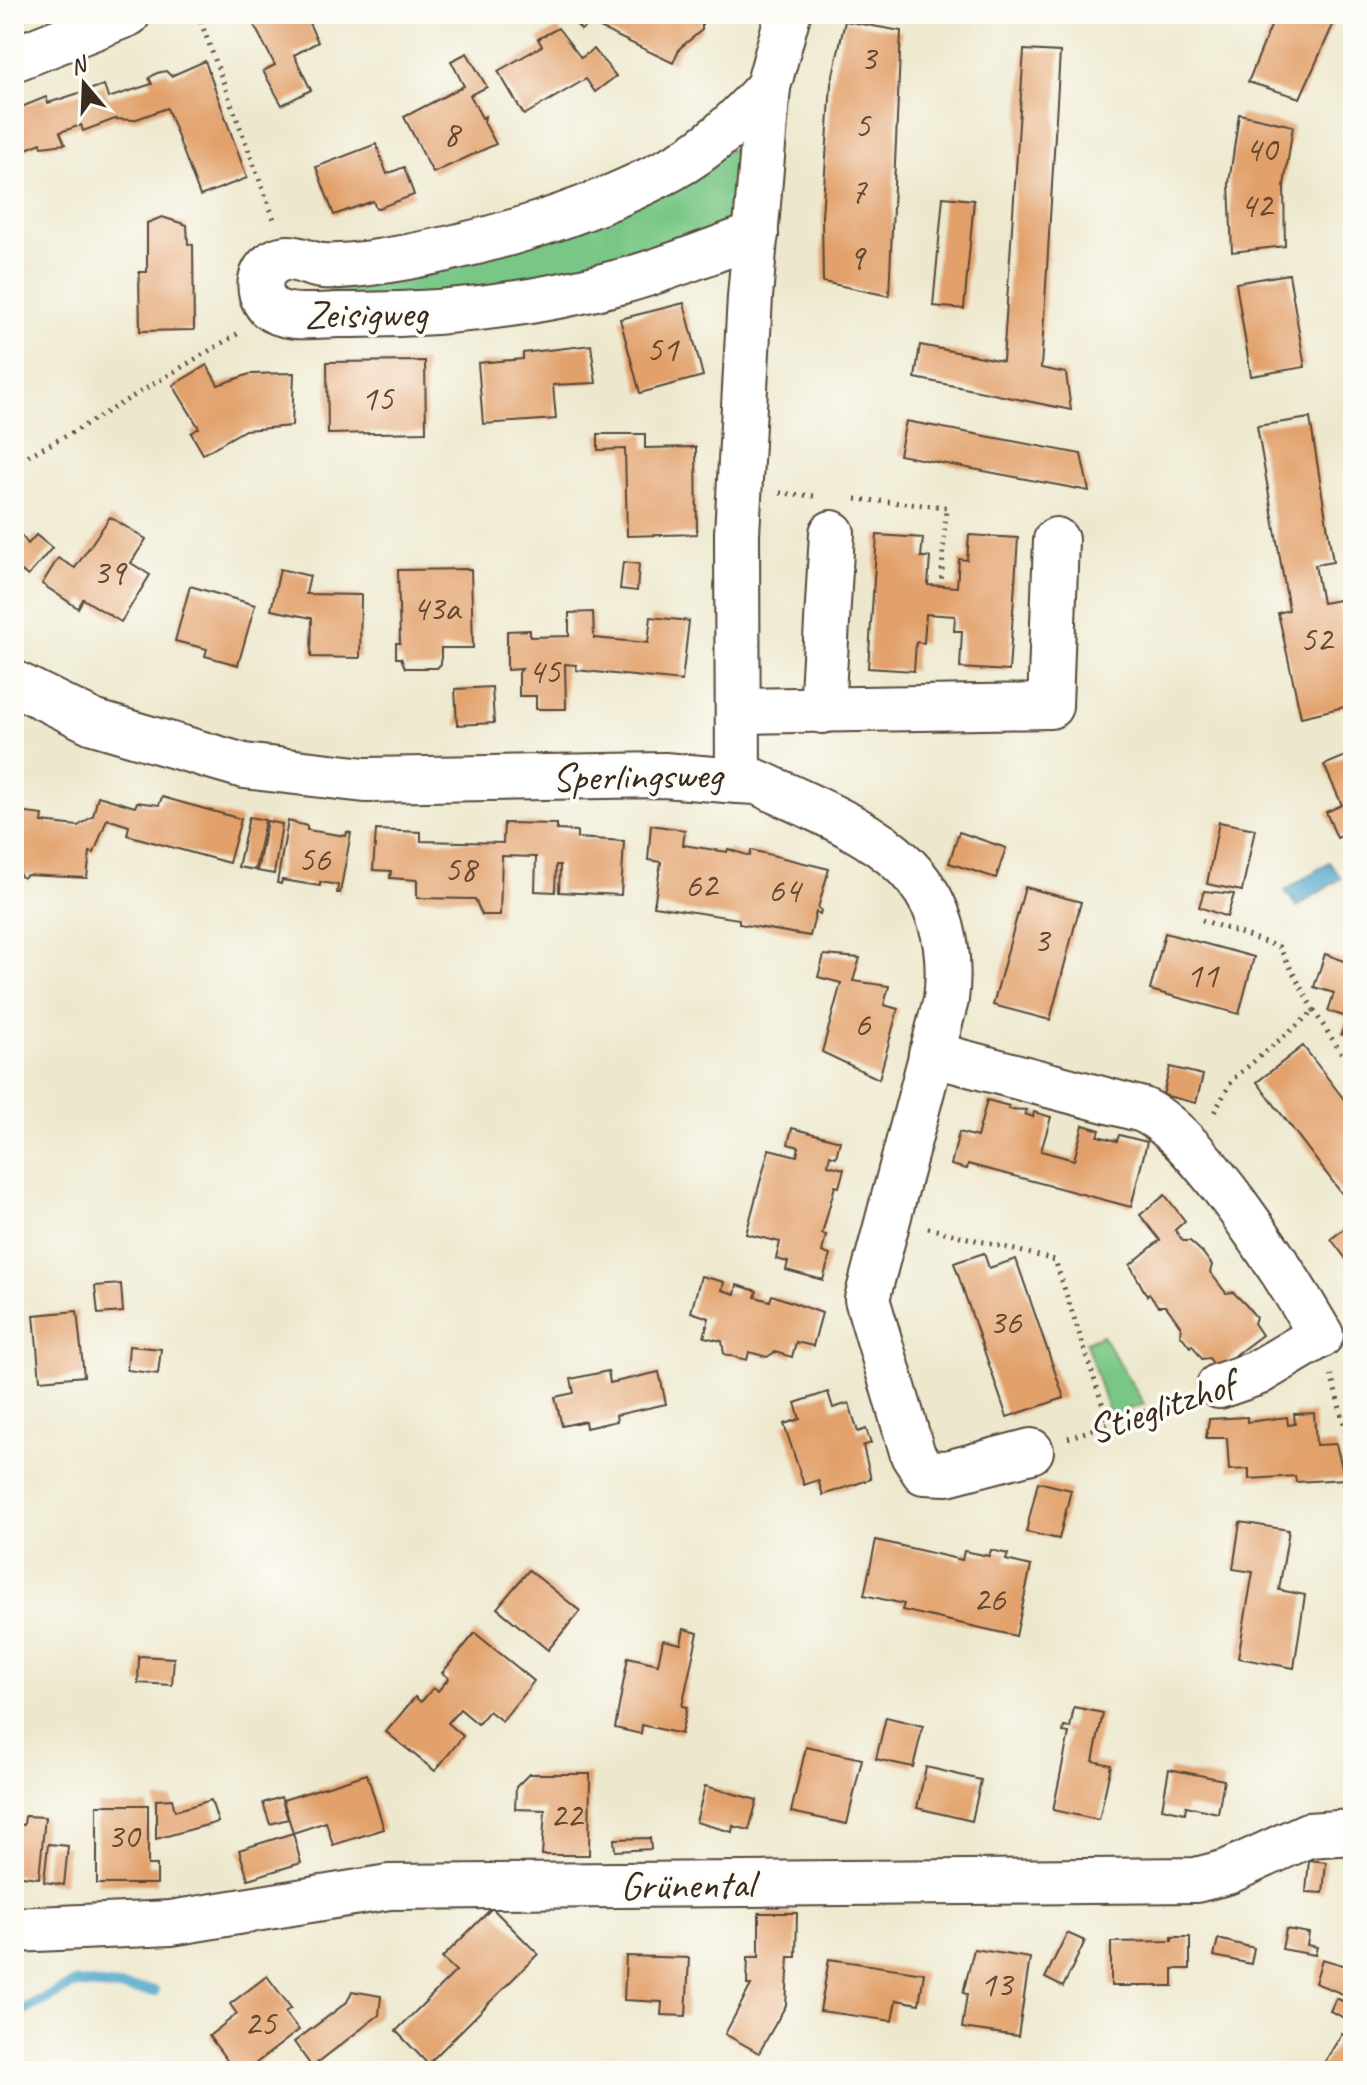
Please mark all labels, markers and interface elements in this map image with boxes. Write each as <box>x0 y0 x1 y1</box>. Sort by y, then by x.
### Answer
house number: 3 <box>860 35 879 81</box>
north arrow <box>44 44 124 124</box>
text: N <box>67 49 92 81</box>
house number: 5 <box>854 102 872 148</box>
house number: 8 <box>443 111 463 157</box>
house number: 40 <box>1245 126 1280 172</box>
house number: 7 <box>850 168 868 214</box>
house number: 42 <box>1240 182 1275 228</box>
house number: 9 <box>848 234 867 280</box>
street label: Zeisigweg <box>304 288 430 340</box>
house number: 51 <box>646 326 680 372</box>
house number: 15 <box>361 375 395 421</box>
house number: 39 <box>93 549 128 595</box>
house number: 43a <box>412 585 462 631</box>
house number: 52 <box>1300 616 1335 662</box>
house number: 45 <box>528 648 562 694</box>
street label: Sperlingsweg <box>552 749 725 802</box>
house number: 56 <box>298 836 332 882</box>
house number: 58 <box>444 846 480 892</box>
house number: 62 <box>685 862 720 908</box>
house number: 64 <box>768 867 804 913</box>
house number: 3 <box>1033 917 1052 963</box>
house number: 11 <box>1186 952 1220 998</box>
house number: 6 <box>854 1001 872 1047</box>
house number: 36 <box>989 1299 1023 1345</box>
street label: Stieglitzhof <box>1081 1356 1249 1455</box>
house number: 26 <box>973 1576 1007 1622</box>
house number: 22 <box>550 1792 585 1838</box>
house number: 30 <box>107 1813 142 1859</box>
street label: Grünental <box>620 1859 762 1911</box>
house number: 13 <box>980 1961 1015 2007</box>
house number: 25 <box>244 2000 278 2046</box>

